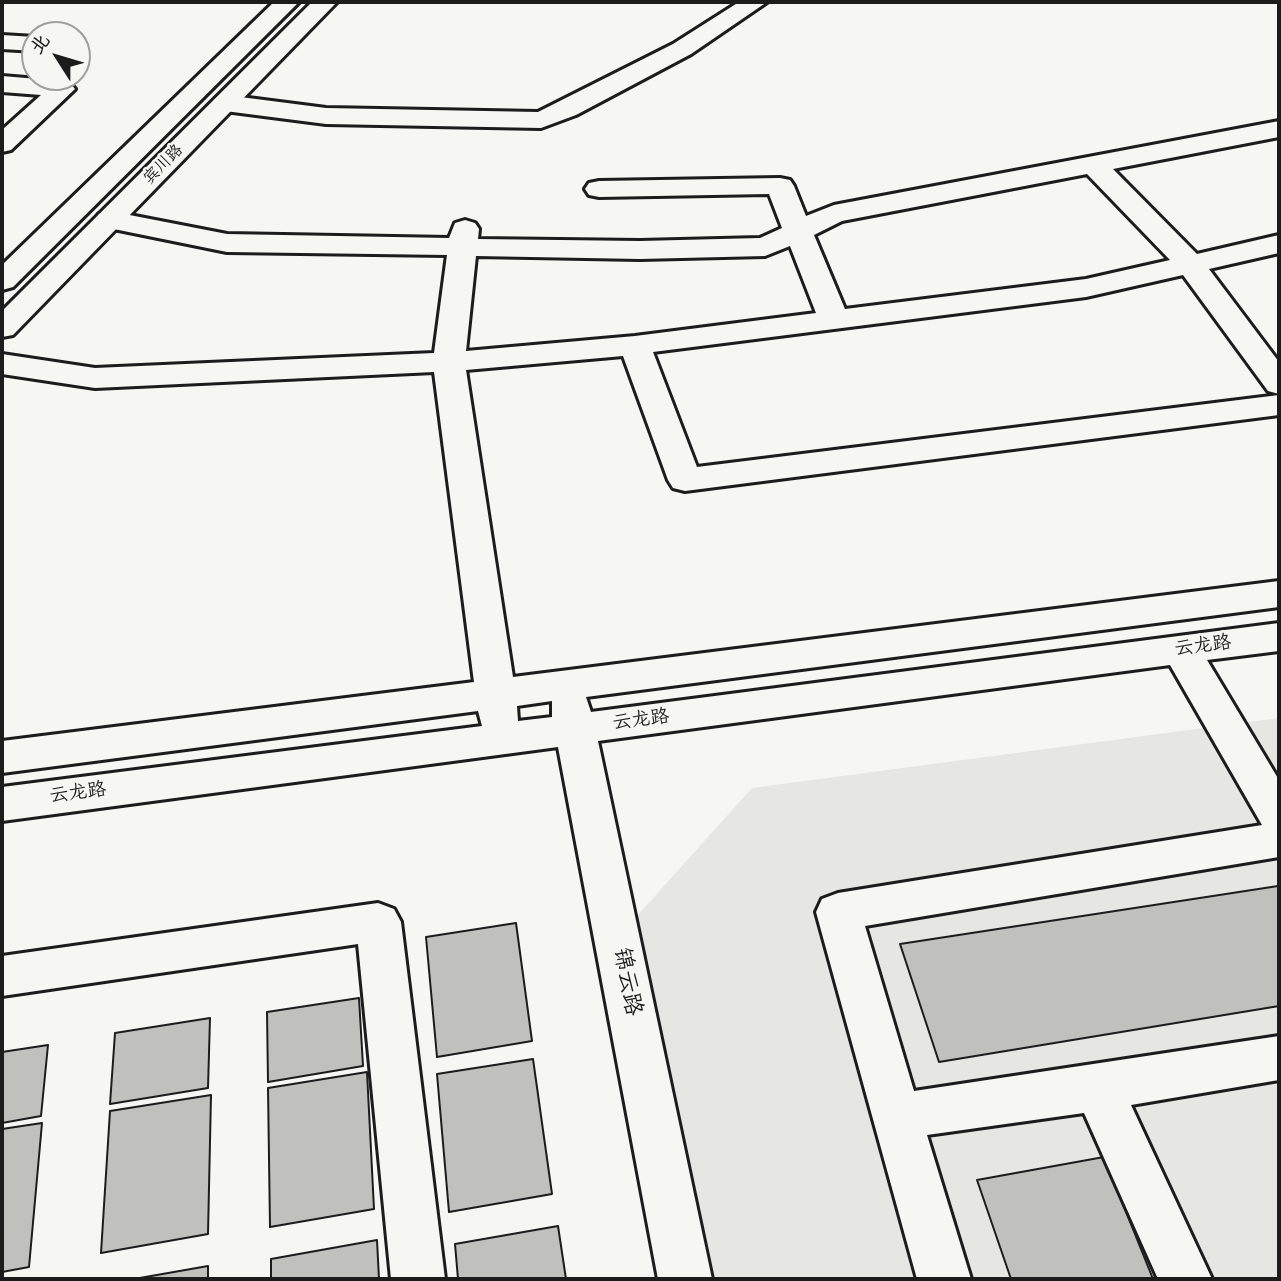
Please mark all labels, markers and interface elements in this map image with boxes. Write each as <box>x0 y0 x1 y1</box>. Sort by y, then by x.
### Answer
north arrow <box>21 21 91 91</box>
text: 北 <box>24 29 57 60</box>
street label: 宾川路 <box>140 141 188 189</box>
street label: 云龙路 <box>1173 632 1233 662</box>
street label: 云龙路 <box>611 706 671 736</box>
street label: 云龙路 <box>48 779 108 809</box>
street label: 锦云路 <box>606 946 646 1018</box>

